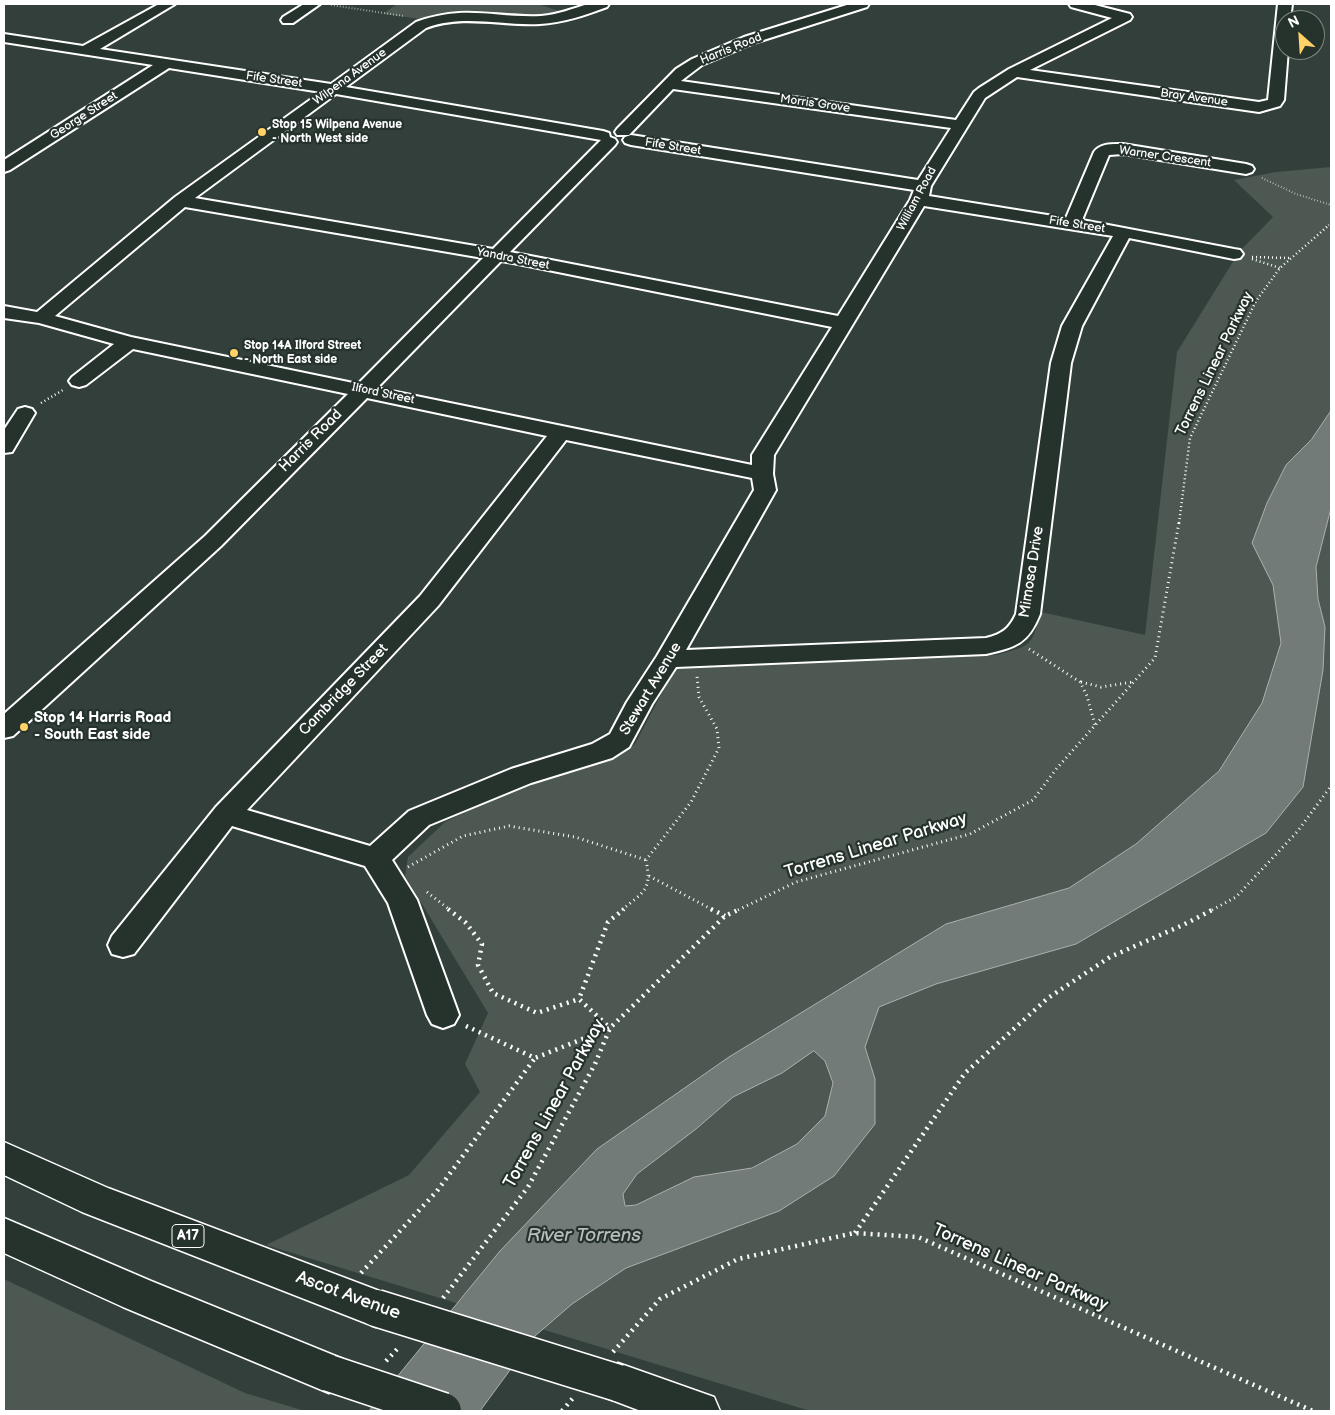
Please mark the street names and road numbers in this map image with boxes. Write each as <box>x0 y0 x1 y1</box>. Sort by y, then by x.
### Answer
street label: Harris Road <box>698 30 764 68</box>
street label: Wilpena Avenue <box>311 46 389 108</box>
street label: Fife Street <box>245 69 303 91</box>
street label: Bray Avenue <box>1159 86 1229 110</box>
street label: George Street <box>48 89 120 143</box>
street label: Morris Grove <box>779 92 851 116</box>
street label: Fife Street <box>644 135 702 159</box>
street label: Warner Crescent <box>1118 143 1212 171</box>
street label: William Road <box>894 165 940 233</box>
street label: Fife Street <box>1048 213 1106 237</box>
street label: Yandra Street <box>476 245 550 273</box>
street label: Torrens Linear Parkway <box>1172 289 1258 439</box>
street label: Ilford Street <box>350 380 416 408</box>
street label: Harris Road <box>276 406 346 476</box>
street label: Mimosa Drive <box>1016 525 1048 619</box>
street label: Stewart Avenue <box>616 639 686 739</box>
street label: Cambridge Street <box>296 640 392 740</box>
street label: Torrens Linear Parkway <box>782 808 970 884</box>
street label: Torrens Linear Parkway <box>500 1016 610 1192</box>
street label: Torrens Linear Parkway <box>929 1220 1111 1316</box>
road number: A17 <box>172 1224 204 1248</box>
street label: Ascot Avenue <box>293 1267 403 1325</box>

